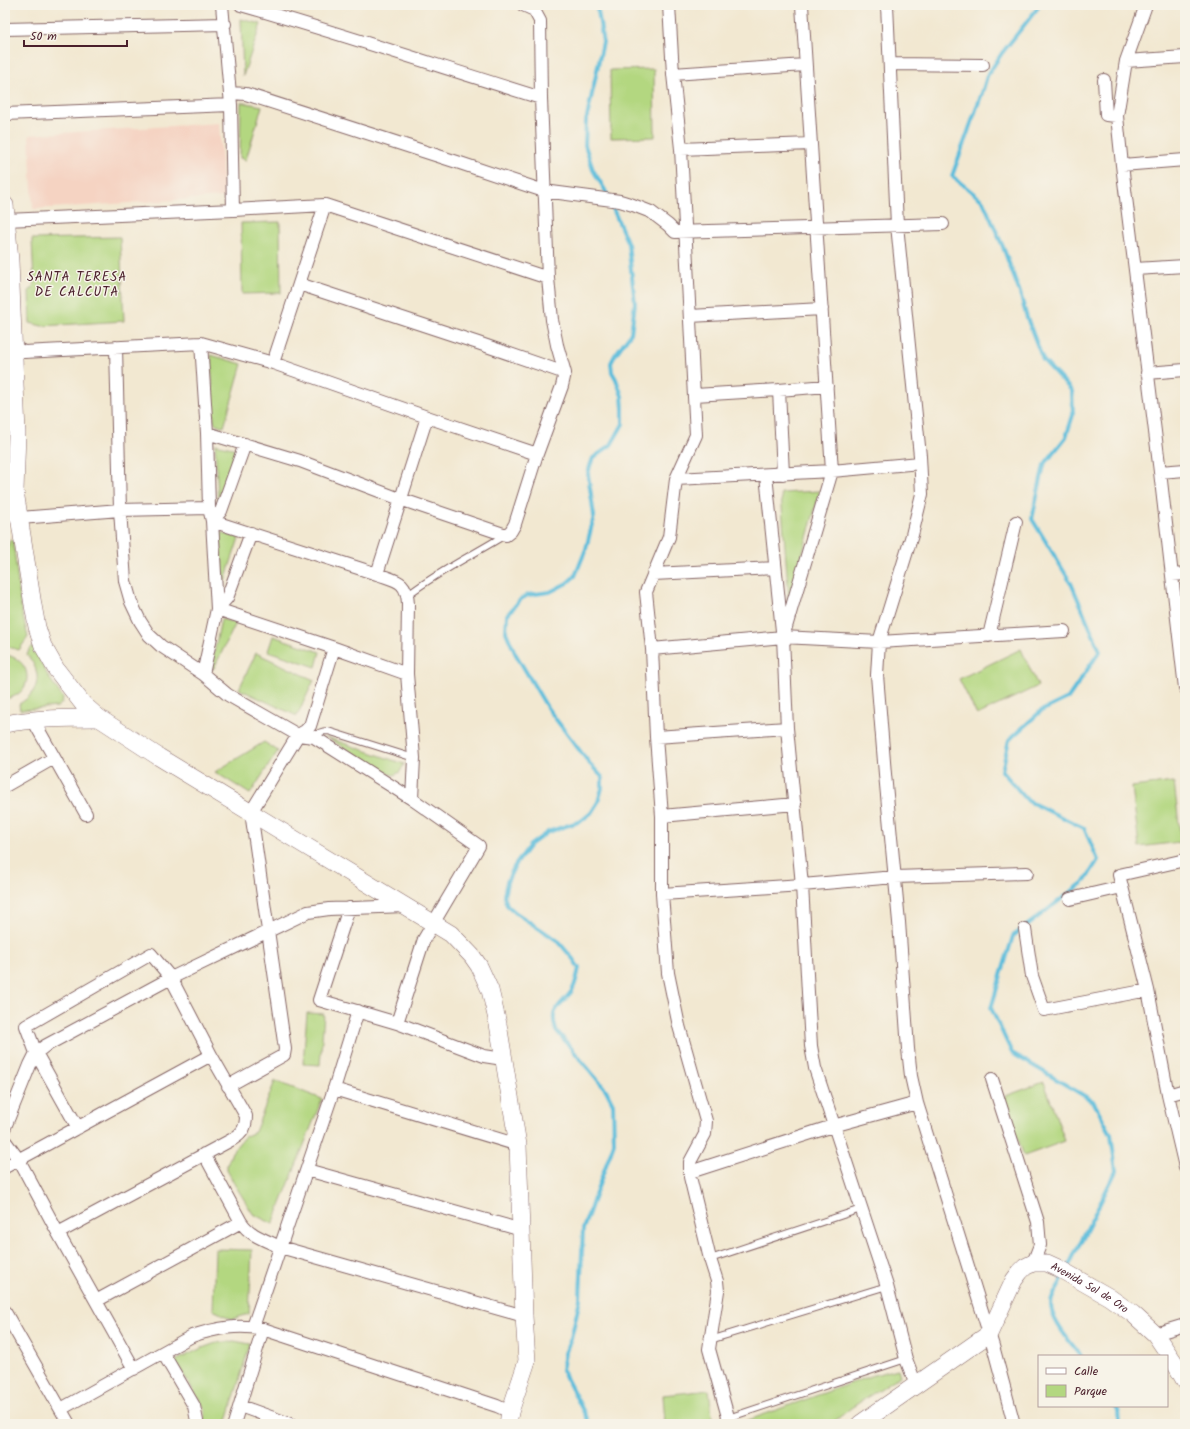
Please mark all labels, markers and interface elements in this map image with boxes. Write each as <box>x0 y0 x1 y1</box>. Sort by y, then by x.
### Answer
scale bar <box>24 22 127 48</box>
text: 50 m <box>30 27 57 46</box>
district label: SANTA TERESA DE CALCUTA <box>27 267 127 303</box>
street label: Avenida Sol de Oro <box>1048 1258 1132 1318</box>
legend <box>1038 1355 1168 1407</box>
text: Calle <box>1074 1362 1099 1381</box>
text: Parque <box>1074 1382 1108 1401</box>

